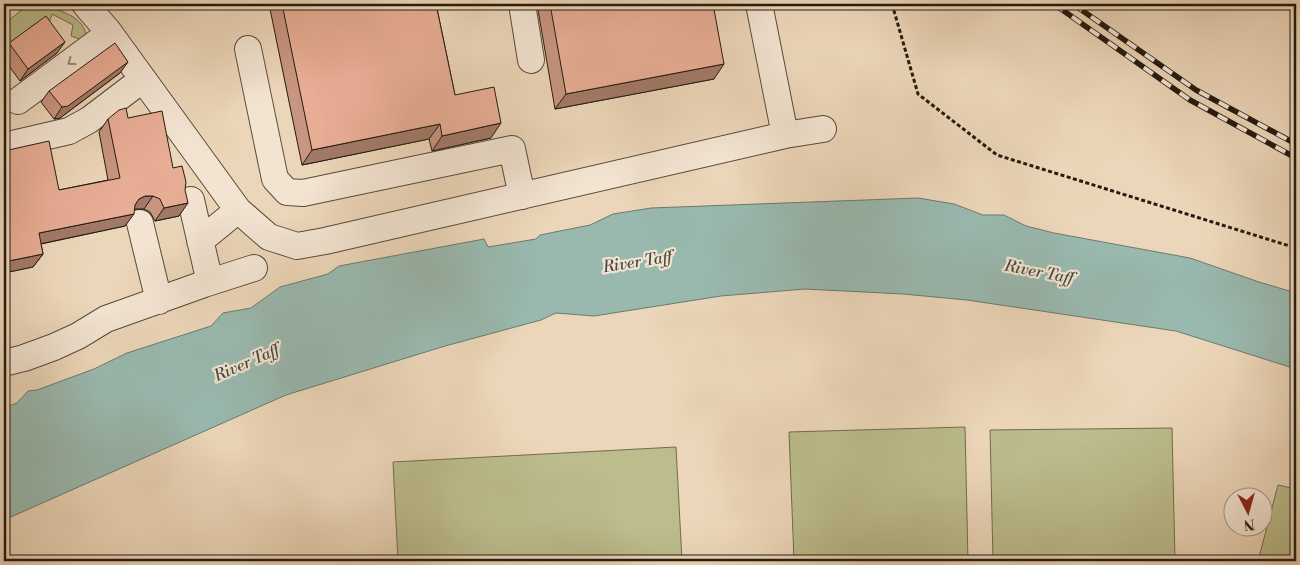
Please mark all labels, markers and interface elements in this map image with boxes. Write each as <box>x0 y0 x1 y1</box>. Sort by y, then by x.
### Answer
one-way arrow <box>67 56 77 65</box>
water label: River Taff <box>600 246 677 277</box>
water label: River Taff <box>1002 255 1078 289</box>
water label: River Taff <box>210 338 285 387</box>
north arrow <box>1222 488 1272 538</box>
text: N <box>1243 514 1256 533</box>

